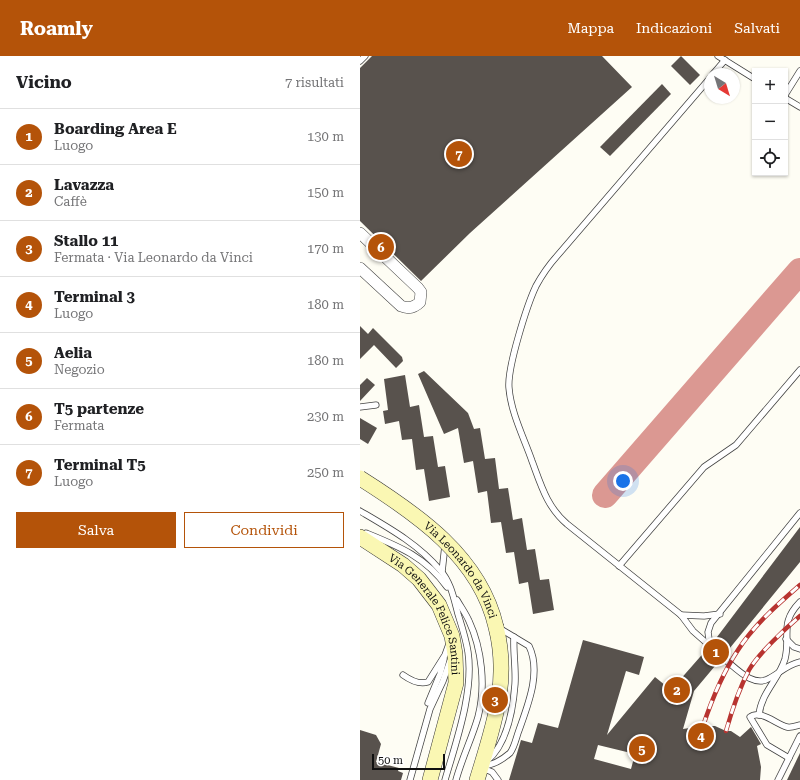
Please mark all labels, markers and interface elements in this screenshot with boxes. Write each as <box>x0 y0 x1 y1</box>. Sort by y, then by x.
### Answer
text: Roamly <box>20 17 93 40</box>
text: Mappa <box>567 20 614 36</box>
text: Indicazioni <box>636 20 712 36</box>
text: Salvati <box>734 20 780 36</box>
north arrow <box>704 68 740 104</box>
map controls <box>752 68 788 176</box>
button: + <box>752 68 788 104</box>
text: Vicino <box>16 72 72 92</box>
text: 7 risultati <box>285 75 344 90</box>
button: − <box>752 104 788 140</box>
text: Boarding Area E <box>54 120 177 138</box>
text: 1 <box>25 129 33 144</box>
text: 130 m <box>307 129 344 144</box>
text: Luogo <box>54 138 93 153</box>
pin: 7 <box>446 139 472 169</box>
button: locate <box>752 140 788 176</box>
text: Lavazza <box>54 176 114 194</box>
text: 2 <box>25 185 33 200</box>
text: 150 m <box>307 185 344 200</box>
text: Caffè <box>54 194 87 209</box>
text: Stallo 11 <box>54 232 119 250</box>
pin: 6 <box>368 232 394 262</box>
text: 3 <box>25 241 33 256</box>
text: 170 m <box>307 241 344 256</box>
text: Fermata · Via Leonardo da Vinci <box>54 250 253 265</box>
text: Terminal 3 <box>54 288 135 306</box>
text: 4 <box>25 297 33 312</box>
text: 180 m <box>307 297 344 312</box>
text: Luogo <box>54 306 93 321</box>
text: Aelia <box>54 344 92 362</box>
text: 5 <box>25 353 33 368</box>
text: 180 m <box>307 353 344 368</box>
text: Negozio <box>54 362 105 377</box>
text: T5 partenze <box>54 400 144 418</box>
text: 6 <box>25 409 33 424</box>
text: 230 m <box>307 409 344 424</box>
text: Fermata <box>54 418 104 433</box>
text: Terminal T5 <box>54 456 146 474</box>
text: 7 <box>25 465 33 480</box>
text: 250 m <box>307 465 344 480</box>
your location <box>613 471 633 491</box>
text: Luogo <box>54 474 93 489</box>
button: Salva <box>16 512 176 548</box>
button: Condividi <box>184 512 344 548</box>
street label: Via Leonardo da Vinci <box>421 519 500 620</box>
street label: Via Generale Felice Santini <box>386 551 462 676</box>
pin: 1 <box>703 637 729 667</box>
pin: 2 <box>664 675 690 705</box>
pin: 3 <box>482 685 508 715</box>
pin: 4 <box>688 721 714 751</box>
pin: 5 <box>629 734 655 764</box>
scale bar <box>372 752 445 771</box>
text: 50 m <box>378 754 403 767</box>

